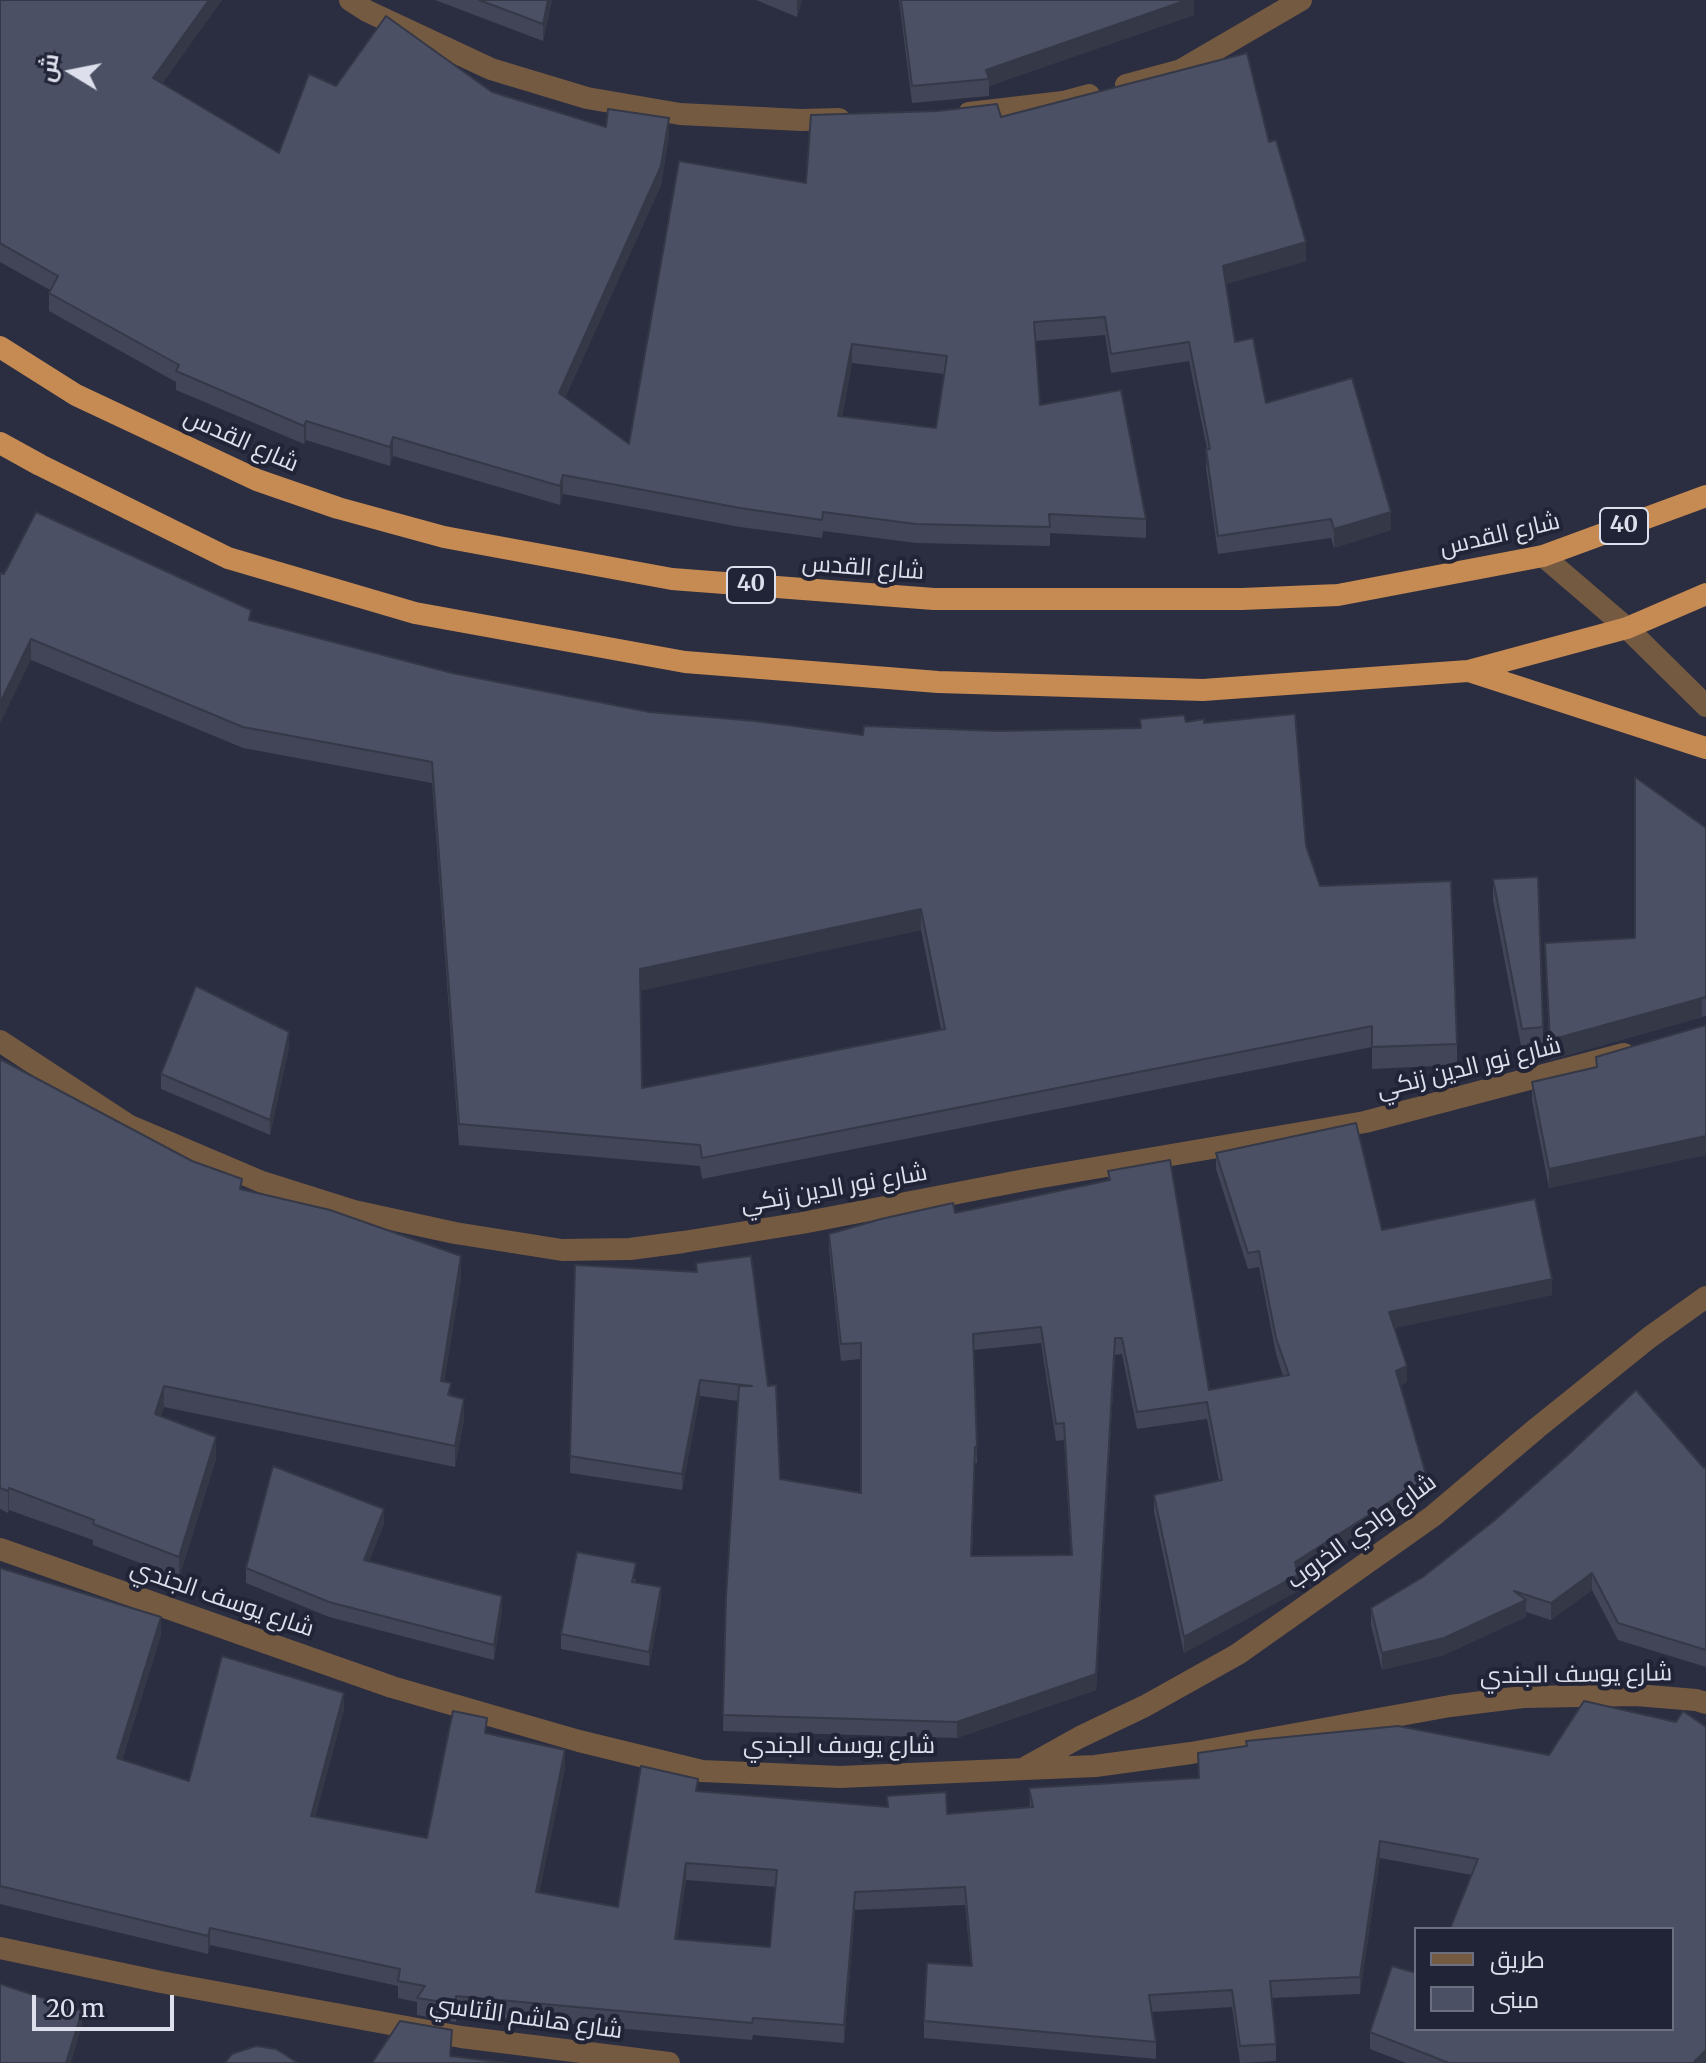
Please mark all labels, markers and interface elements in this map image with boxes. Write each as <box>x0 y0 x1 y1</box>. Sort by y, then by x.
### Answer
north arrow <box>32 32 112 112</box>
text: ش <box>32 52 65 84</box>
street label: شارع القدس <box>179 403 303 479</box>
street label: شارع القدس <box>1437 507 1563 563</box>
road number: 40 <box>1600 508 1648 544</box>
street label: شارع القدس <box>801 549 925 587</box>
road number: 40 <box>727 567 775 603</box>
street label: شارع نور الدين زنكي <box>1374 1031 1564 1105</box>
street label: شارع نور الدين زنكي <box>738 1158 930 1220</box>
street label: شارع وادي الخروب <box>1282 1468 1442 1596</box>
street label: شارع يوسف الجندي <box>126 1554 318 1644</box>
street label: شارع يوسف الجندي <box>1480 1659 1672 1691</box>
street label: شارع يوسف الجندي <box>743 1732 935 1760</box>
legend <box>1414 1927 1674 2031</box>
text: طريق <box>1490 1944 1545 1975</box>
scale bar <box>36 1979 178 2029</box>
text: مبنى <box>1490 1984 1539 2015</box>
street label: شارع هاشم الأتاسي <box>428 1990 624 2046</box>
text: 20 m <box>46 1993 105 2024</box>

